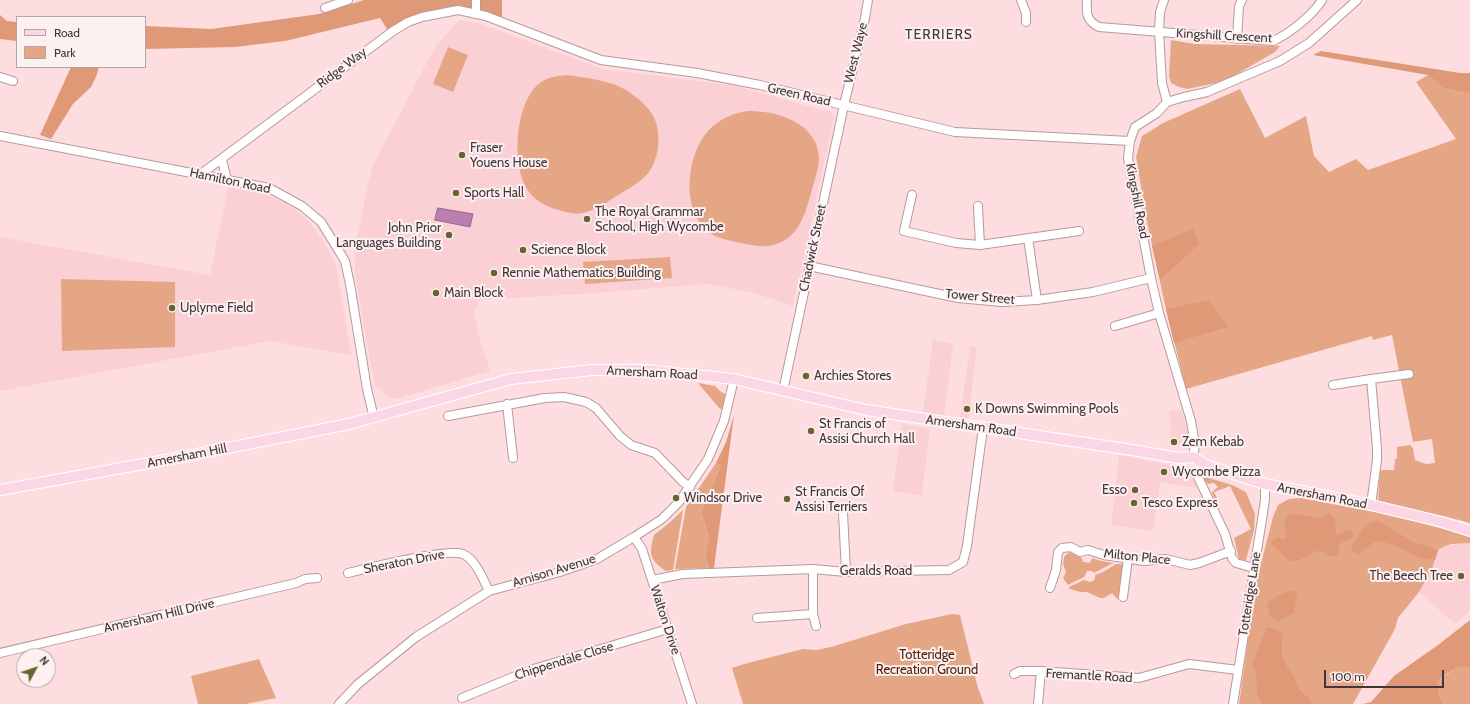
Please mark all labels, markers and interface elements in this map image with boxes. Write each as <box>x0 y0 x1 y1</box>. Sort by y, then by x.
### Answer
legend <box>16 16 146 68</box>
street label: West Waye <box>841 21 871 85</box>
text: Road <box>54 25 80 40</box>
street label: Kingshill Crescent <box>1175 26 1273 46</box>
district label: TERRIERS <box>905 27 973 43</box>
street label: Ridge Way <box>314 44 370 92</box>
text: Park <box>54 45 76 60</box>
street label: Green Road <box>766 80 832 110</box>
place label: Fraser Youens House <box>470 140 547 171</box>
marker: Fraser Youens House <box>457 150 467 160</box>
street label: Kingshill Road <box>1122 162 1152 240</box>
street label: Hamilton Road <box>188 165 272 197</box>
place label: Sports Hall <box>464 185 524 201</box>
marker: Sports Hall <box>451 188 461 198</box>
street label: Chadwick Street <box>796 203 830 293</box>
place label: The Royal Grammar School, High Wycombe <box>595 204 724 235</box>
marker: The Royal Grammar School, High Wycombe <box>582 214 592 224</box>
place label: John Prior Languages Building <box>336 220 441 251</box>
marker: John Prior Languages Building <box>444 230 454 240</box>
place label: Science Block <box>531 242 606 258</box>
marker: Science Block <box>518 245 528 255</box>
place label: Rennie Mathematics Building <box>502 265 661 281</box>
marker: Rennie Mathematics Building <box>489 268 499 278</box>
place label: Main Block <box>444 285 503 301</box>
street label: Tower Street <box>945 286 1015 308</box>
marker: Main Block <box>431 288 441 298</box>
place label: Uplyme Field <box>180 300 253 316</box>
marker: Uplyme Field <box>167 303 177 313</box>
street label: Amersham Road <box>606 363 698 383</box>
place label: Archies Stores <box>814 368 891 384</box>
marker: Archies Stores <box>801 371 811 381</box>
place label: K Downs Swimming Pools <box>975 401 1119 417</box>
marker: K Downs Swimming Pools <box>962 404 972 414</box>
street label: Amersham Road <box>925 412 1017 440</box>
place label: St Francis of Assisi Church Hall <box>819 416 915 447</box>
marker: St Francis of Assisi Church Hall <box>806 426 816 436</box>
place label: Zem Kebab <box>1182 434 1244 450</box>
marker: Zem Kebab <box>1169 437 1179 447</box>
street label: Amersham Hill <box>146 441 228 471</box>
place label: Wycombe Pizza <box>1172 464 1260 480</box>
marker: Wycombe Pizza <box>1159 467 1169 477</box>
street label: Amersham Road <box>1276 480 1368 512</box>
place label: Esso <box>1102 482 1127 498</box>
place label: St Francis Of Assisi Terriers <box>795 484 867 515</box>
marker: Esso <box>1130 485 1140 495</box>
place label: Windsor Drive <box>684 490 762 506</box>
marker: Windsor Drive <box>671 493 681 503</box>
marker: St Francis Of Assisi Terriers <box>782 494 792 504</box>
place label: Tesco Express <box>1142 495 1218 511</box>
marker: Tesco Express <box>1129 498 1139 508</box>
street label: Milton Place <box>1103 546 1171 568</box>
street label: Sheraton Drive <box>362 547 446 577</box>
street label: Arnison Avenue <box>511 551 597 591</box>
street label: Totteridge Lane <box>1236 551 1264 637</box>
street label: Geralds Road <box>840 563 912 579</box>
place label: The Beech Tree <box>1370 568 1453 584</box>
marker: The Beech Tree <box>1456 571 1466 581</box>
street label: Walton Drive <box>646 583 684 657</box>
street label: Amersham Hill Drive <box>102 596 216 636</box>
street label: Chippendale Close <box>513 639 615 683</box>
park label: Totteridge Recreation Ground <box>876 647 978 678</box>
north arrow <box>16 648 56 688</box>
text: N <box>37 653 52 668</box>
scale bar <box>1326 662 1446 688</box>
street label: Fremantle Road <box>1045 666 1133 686</box>
text: 100 m <box>1331 669 1365 684</box>

